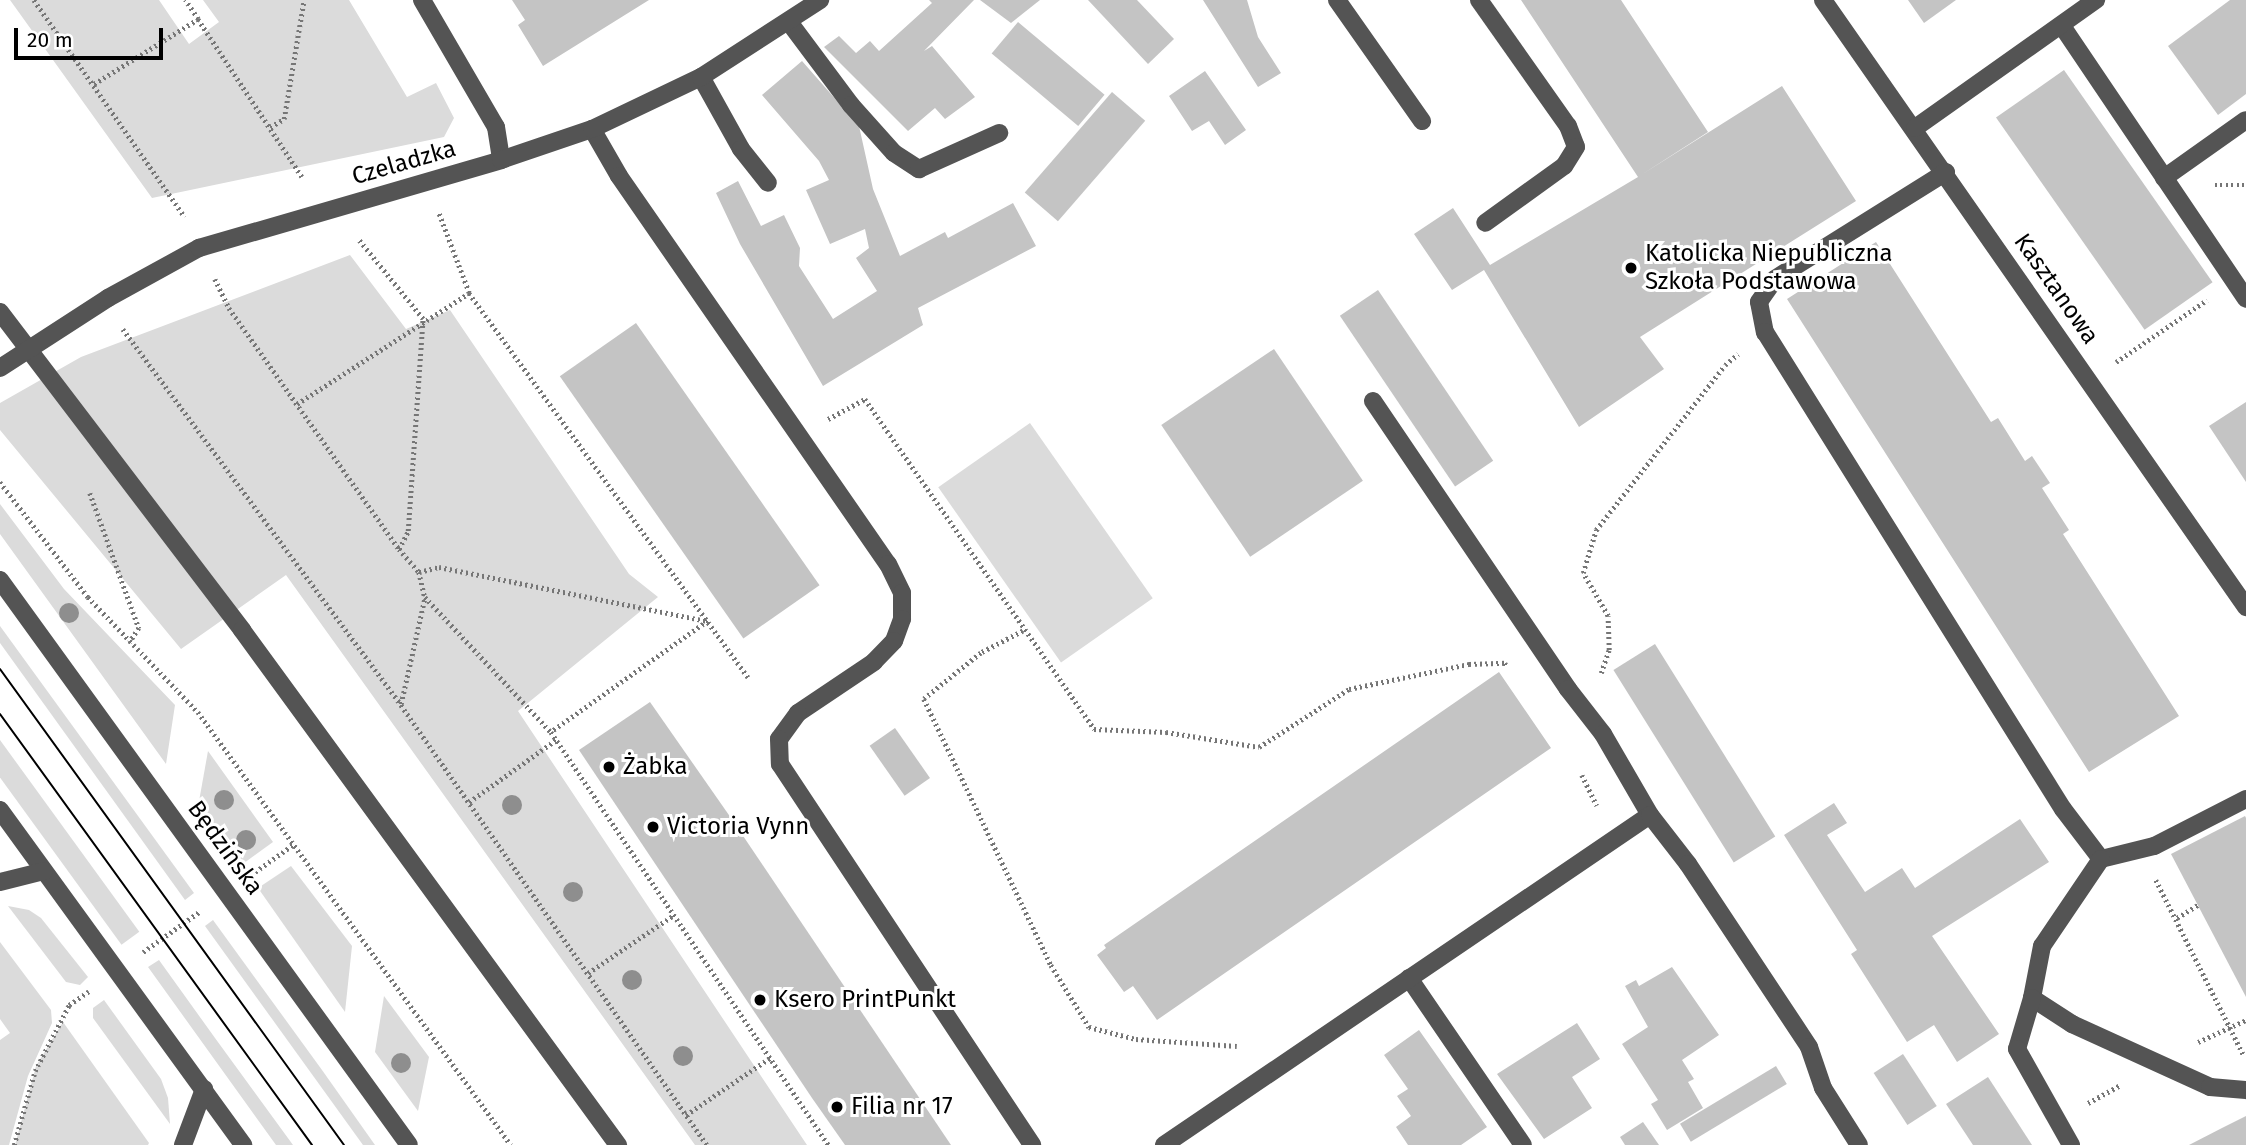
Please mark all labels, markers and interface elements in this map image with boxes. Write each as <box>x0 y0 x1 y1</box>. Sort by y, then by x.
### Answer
scale bar <box>18 14 166 58</box>
text: 20 m <box>27 27 73 53</box>
street label: Czeladzka <box>349 134 459 192</box>
street label: Kasztanowa <box>2007 228 2105 350</box>
place label: Katolicka Niepubliczna Szkoła Podstawowa <box>1645 240 1893 296</box>
marker: Katolicka Niepubliczna Szkoła Podstawowa <box>1623 260 1639 276</box>
place label: Żabka <box>623 753 687 781</box>
marker: Żabka <box>601 759 617 775</box>
street label: Będzińska <box>181 795 269 901</box>
place label: Victoria Vynn <box>667 813 809 841</box>
marker: Victoria Vynn <box>645 819 661 835</box>
place label: Ksero PrintPunkt <box>774 986 956 1014</box>
marker: Ksero PrintPunkt <box>752 992 768 1008</box>
place label: Filia nr 17 <box>851 1093 953 1121</box>
marker: Filia nr 17 <box>829 1099 845 1115</box>

